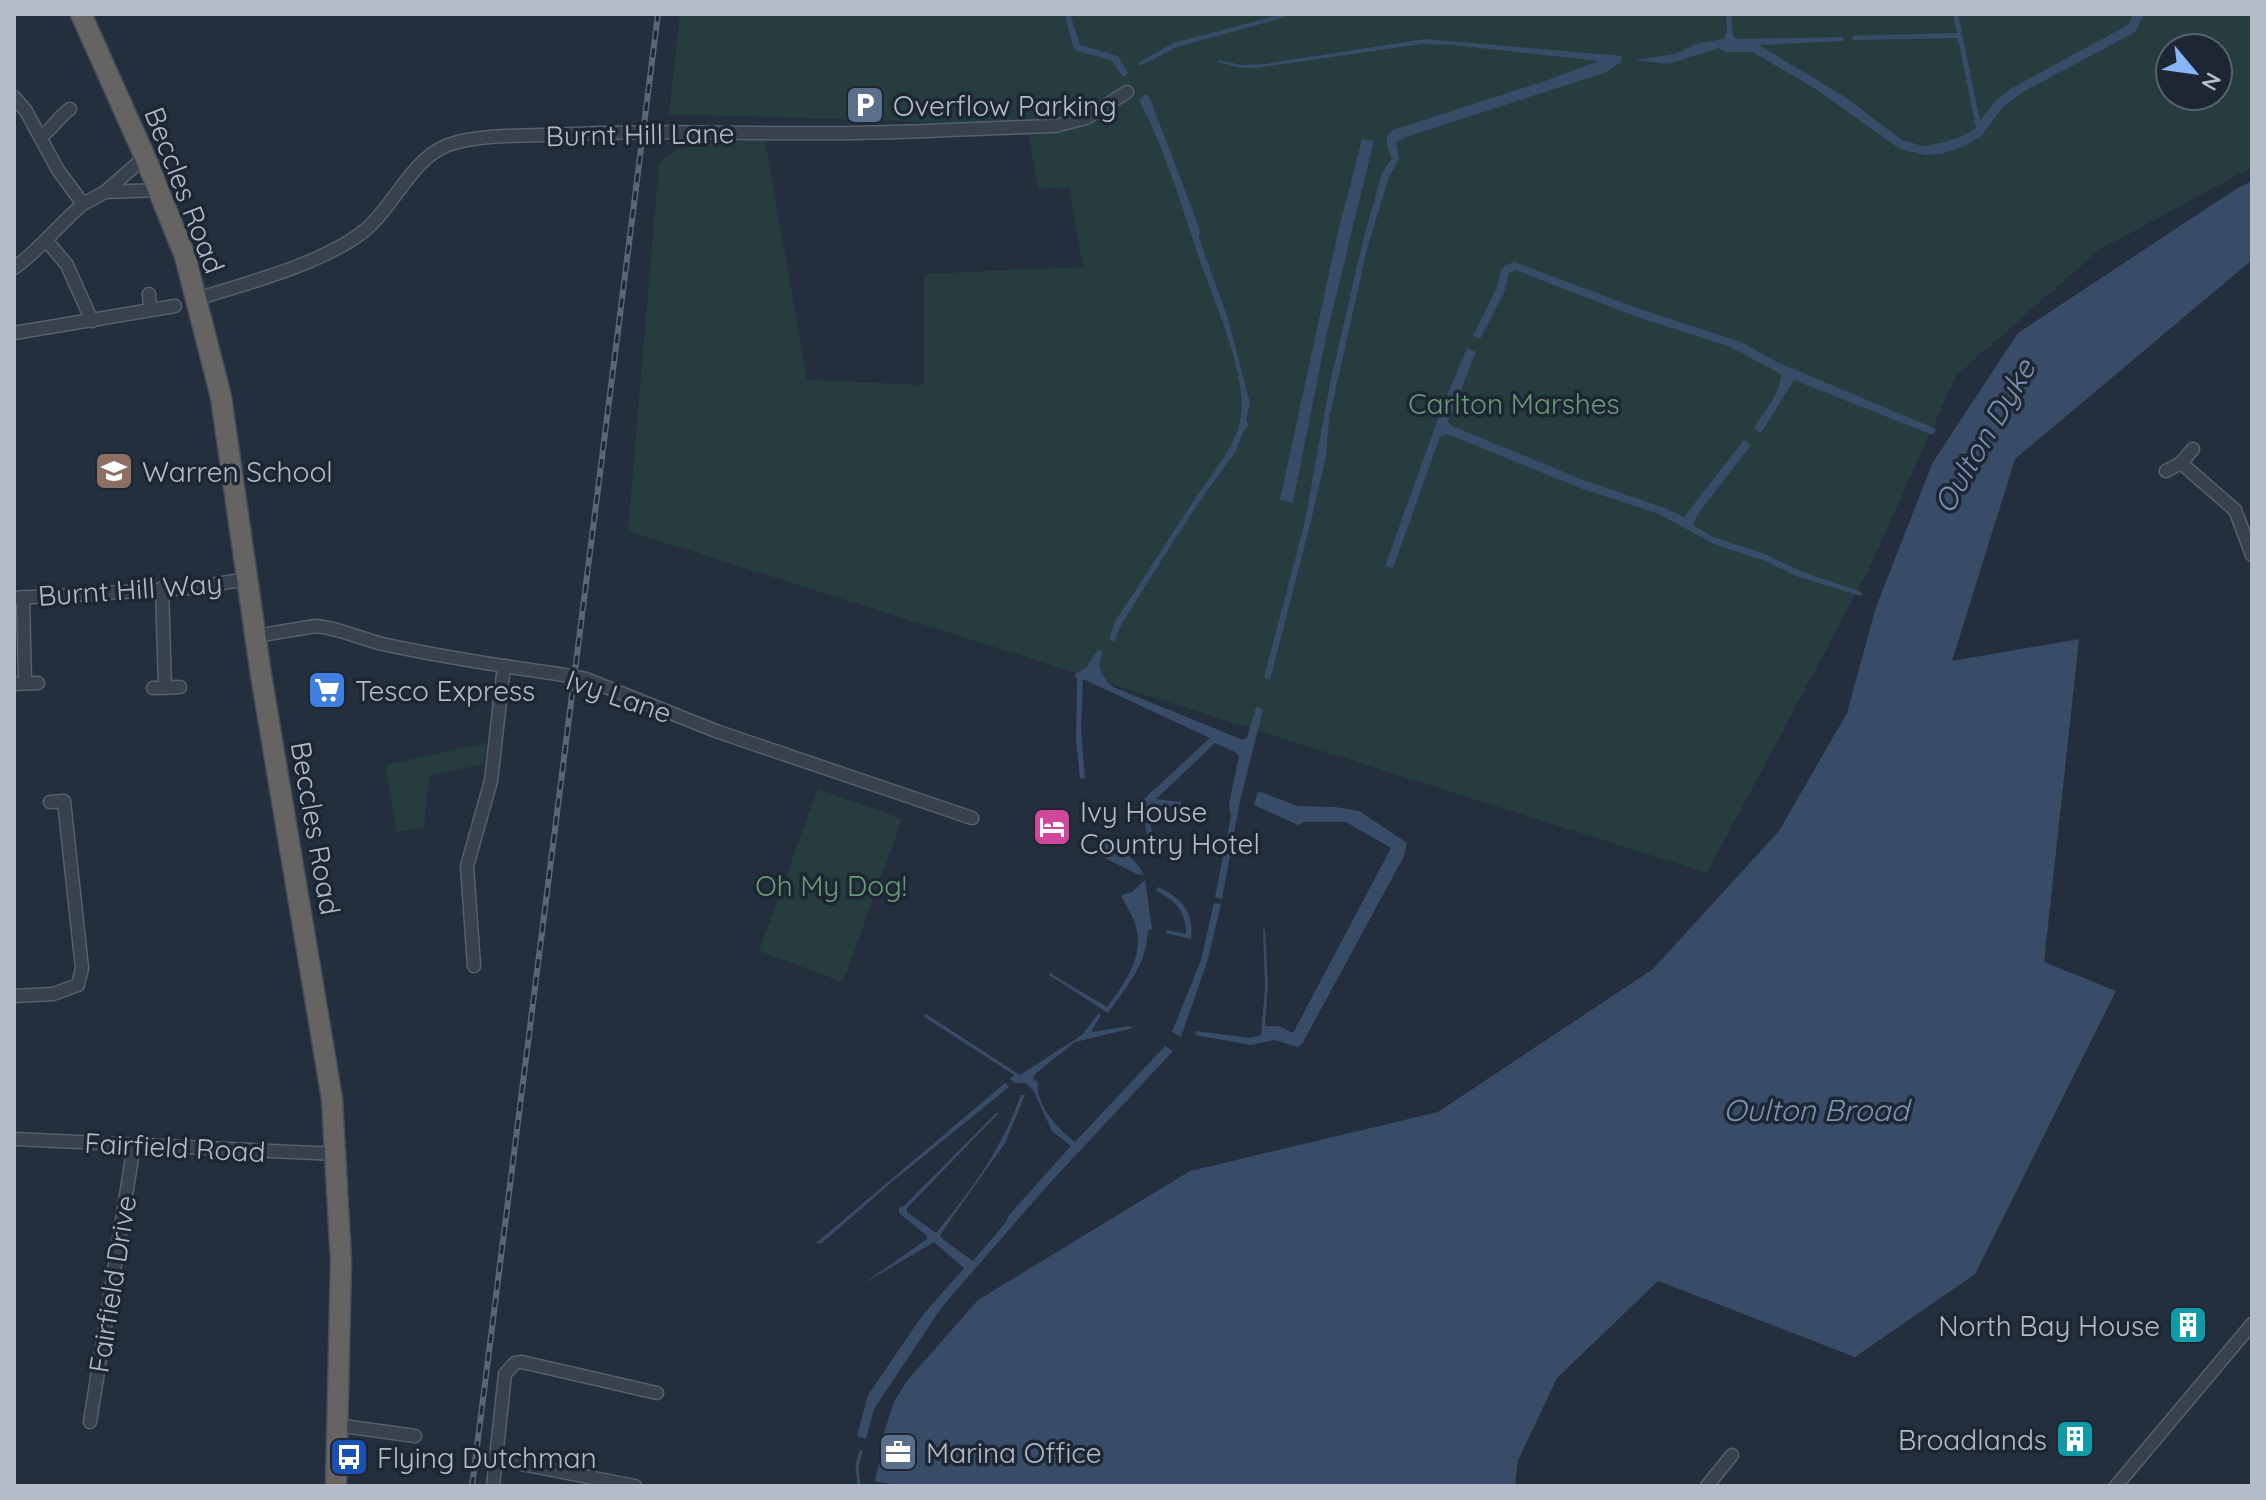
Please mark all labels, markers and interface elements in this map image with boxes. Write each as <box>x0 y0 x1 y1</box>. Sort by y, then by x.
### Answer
north arrow <box>2154 32 2234 112</box>
text: N <box>2195 68 2228 96</box>
parking icon: Overflow Parking <box>844 84 886 126</box>
place label: Overflow Parking <box>893 88 1117 123</box>
street label: Beccles Road <box>137 102 233 278</box>
street label: Burnt Hill Lane <box>545 115 735 153</box>
water label: Oulton Dyke <box>1925 351 2044 520</box>
park label: Carlton Marshes <box>1408 386 1620 421</box>
school or university icon: Warren School <box>93 450 135 492</box>
place label: Warren School <box>142 454 333 489</box>
street label: Burnt Hill Way <box>37 565 223 613</box>
street label: Ivy Lane <box>562 662 676 730</box>
supermarket icon: Tesco Express <box>306 669 348 711</box>
place label: Tesco Express <box>355 673 535 708</box>
street label: Beccles Road <box>284 739 348 917</box>
place label: Ivy House Country Hotel <box>1080 794 1260 861</box>
hotel icon: Ivy House Country Hotel <box>1031 806 1073 848</box>
park label: Oh My Dog! <box>755 868 907 903</box>
water label: Oulton Broad <box>1723 1091 1913 1129</box>
street label: Fairfield Road <box>84 1125 266 1169</box>
street label: Fairfield Drive <box>81 1193 143 1375</box>
building icon: North Bay House <box>2167 1304 2209 1346</box>
place label: North Bay House <box>1938 1308 2160 1343</box>
building icon: Broadlands <box>2054 1418 2096 1460</box>
place label: Broadlands <box>1898 1422 2047 1457</box>
office icon: Marina Office <box>877 1431 919 1473</box>
place label: Marina Office <box>926 1435 1102 1470</box>
bus stop icon: Flying Dutchman <box>328 1436 370 1478</box>
place label: Flying Dutchman <box>377 1440 597 1475</box>

